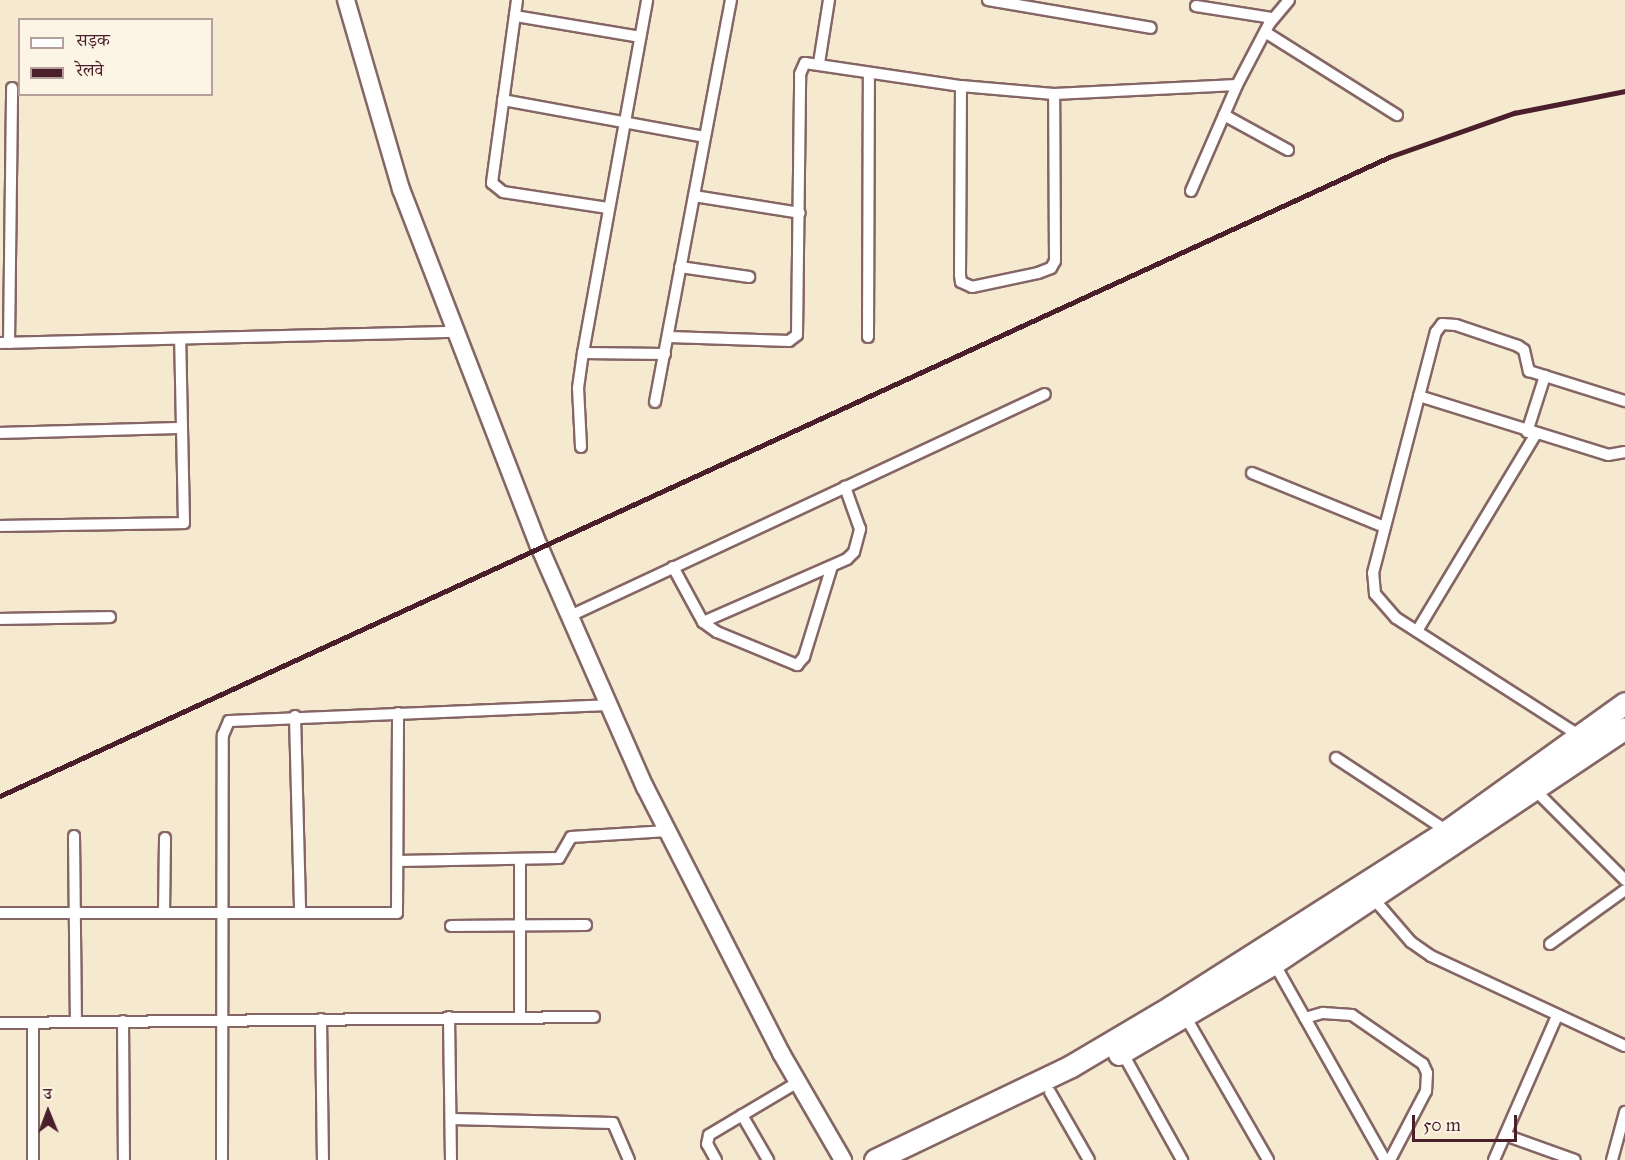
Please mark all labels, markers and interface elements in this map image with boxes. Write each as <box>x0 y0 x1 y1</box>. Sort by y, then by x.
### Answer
legend <box>18 18 213 96</box>
text: सड़क <box>76 29 110 51</box>
text: रेलवे <box>76 59 104 81</box>
north arrow <box>18 1082 78 1142</box>
text: उ <box>43 1084 52 1103</box>
scale bar <box>1415 1103 1520 1141</box>
text: 50 m <box>1423 1114 1461 1136</box>

